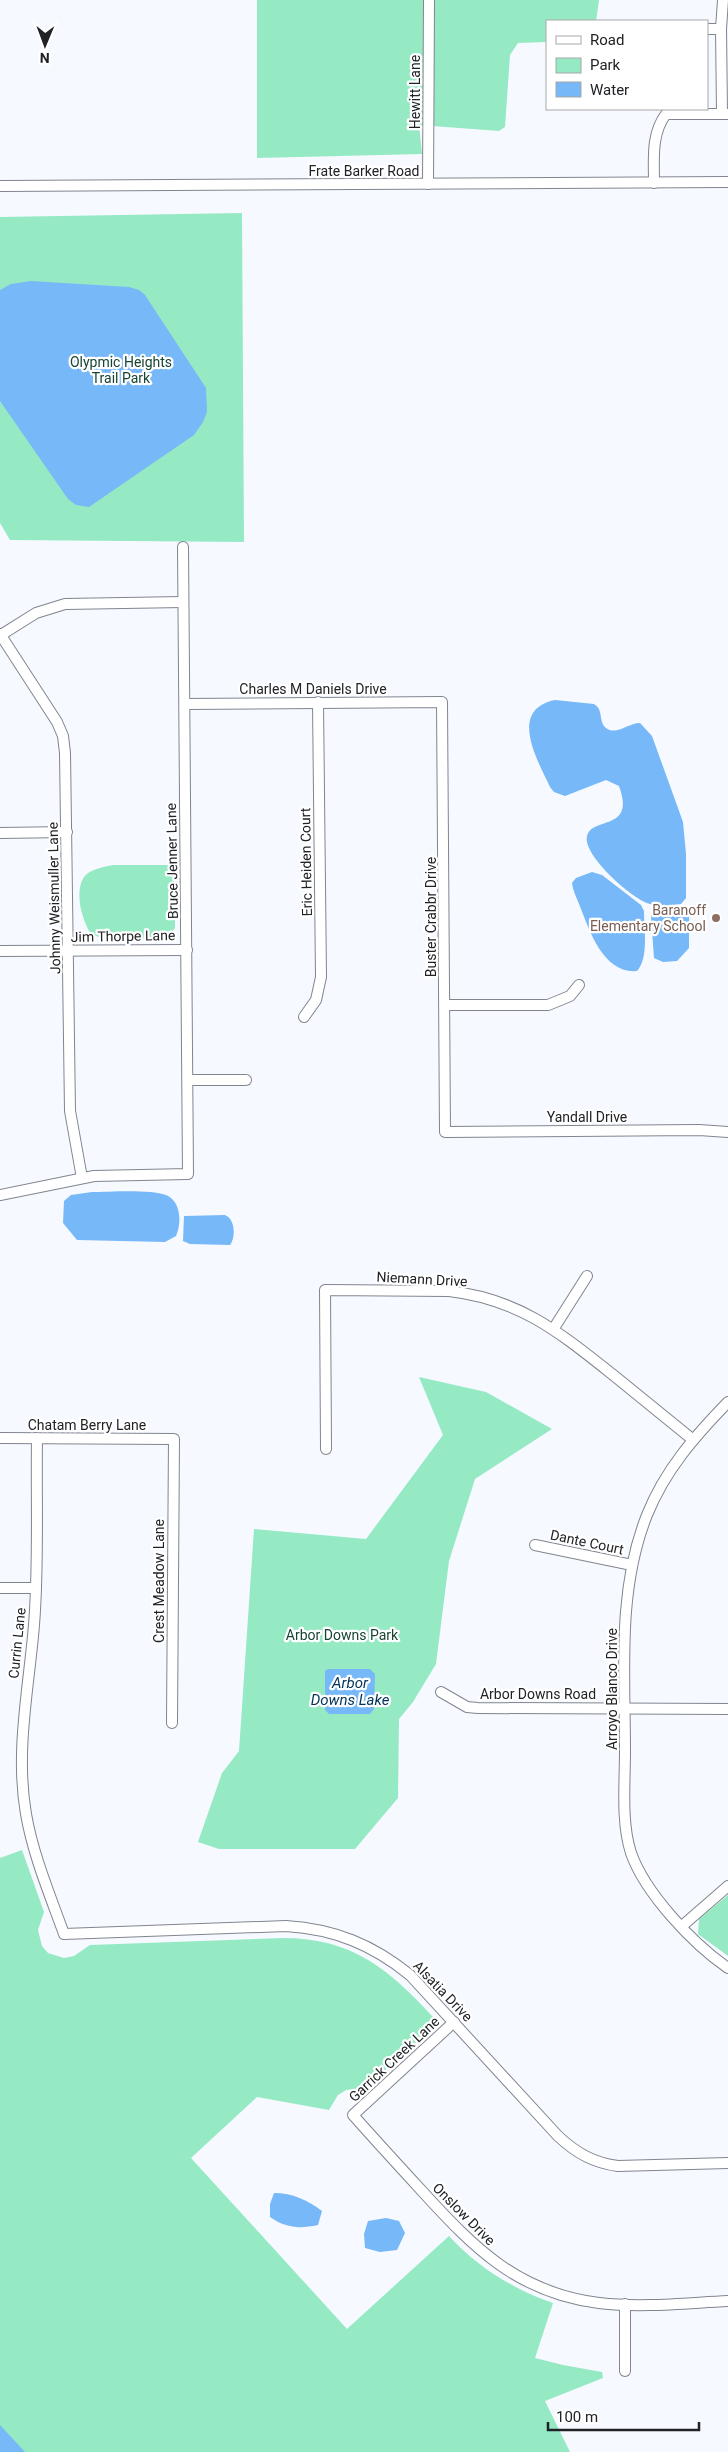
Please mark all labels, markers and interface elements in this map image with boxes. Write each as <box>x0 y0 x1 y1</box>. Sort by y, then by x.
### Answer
north arrow <box>20 20 70 70</box>
legend <box>546 20 708 110</box>
text: Road <box>590 31 624 49</box>
text: N <box>40 50 50 66</box>
street label: Hewitt Lane <box>407 55 423 129</box>
text: Park <box>590 56 621 74</box>
text: Water <box>590 81 629 99</box>
street label: Frate Barker Road <box>309 163 419 179</box>
park label: Olypmic Heights Trail Park <box>70 354 172 386</box>
street label: Charles M Daniels Drive <box>239 681 387 697</box>
street label: Bruce Jenner Lane <box>163 803 181 919</box>
street label: Eric Heiden Court <box>297 807 315 916</box>
street label: Johnny Weismuller Lane <box>45 822 63 974</box>
street label: Buster Crabbr Drive <box>423 857 439 977</box>
place label: Baranoff Elementary School <box>590 902 706 934</box>
marker: Baranoff Elementary School <box>710 912 722 924</box>
street label: Jim Thorpe Lane <box>71 927 175 945</box>
street label: Yandall Drive <box>547 1109 627 1125</box>
street label: Niemann Drive <box>376 1269 468 1289</box>
street label: Chatam Berry Lane <box>28 1417 146 1433</box>
street label: Crest Meadow Lane <box>151 1519 167 1643</box>
street label: Dante Court <box>549 1526 626 1558</box>
street label: Currin Lane <box>5 1607 29 1679</box>
park label: Arbor Downs Park <box>286 1627 399 1643</box>
street label: Arroyo Blanco Drive <box>604 1628 620 1750</box>
water label: Arbor Downs Lake <box>311 1674 390 1709</box>
street label: Arbor Downs Road <box>480 1686 596 1702</box>
street label: Alsatia Drive <box>410 1957 476 2025</box>
street label: Garrick Creek Lane <box>346 2013 442 2105</box>
street label: Onslow Drive <box>430 2180 498 2248</box>
scale bar <box>548 2400 699 2432</box>
text: 100 m <box>556 2408 598 2426</box>

